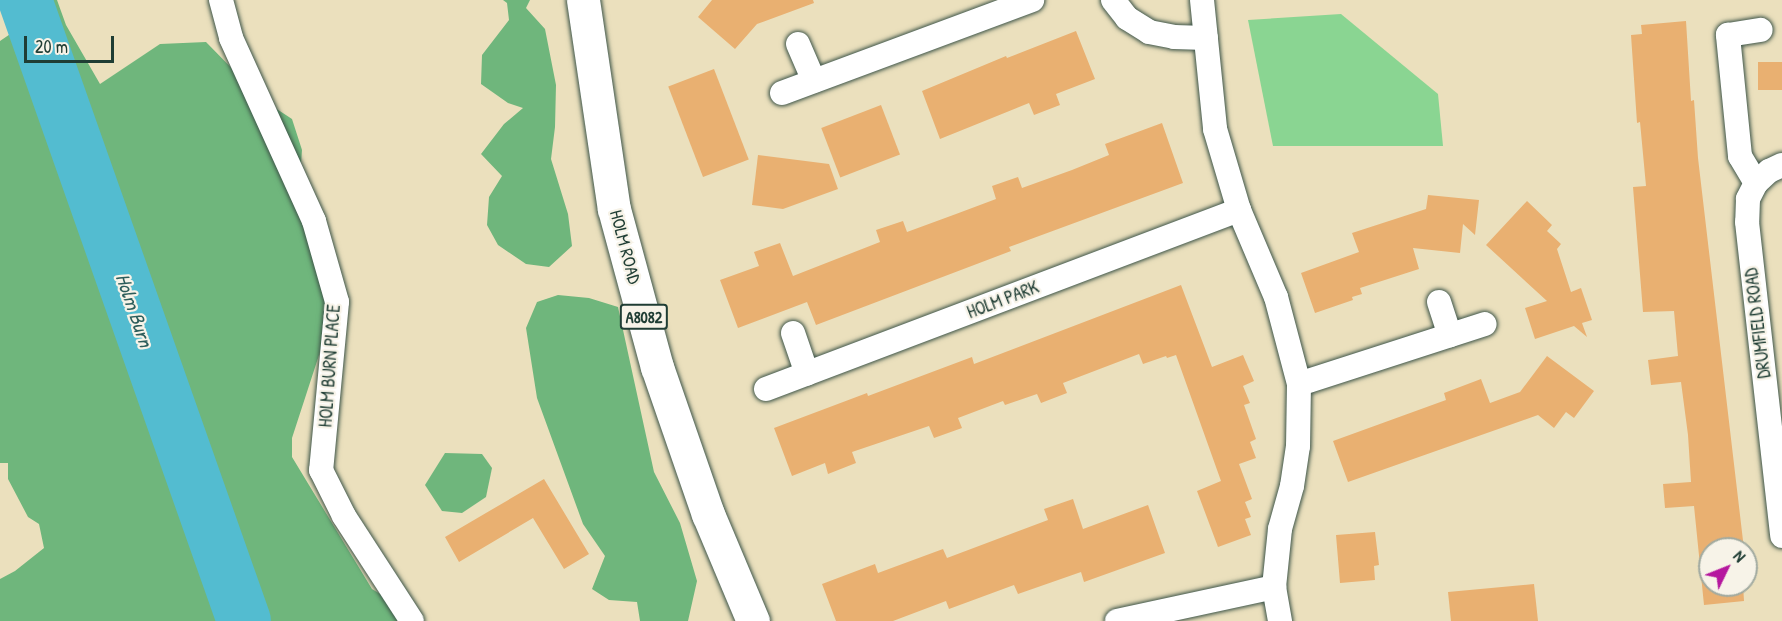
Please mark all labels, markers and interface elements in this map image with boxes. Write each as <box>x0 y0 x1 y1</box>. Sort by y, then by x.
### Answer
scale bar <box>27 24 117 62</box>
text: 20 m <box>35 34 68 59</box>
street label: HOLM ROAD <box>605 208 645 286</box>
street label: DRUMFIELD ROAD <box>1741 267 1775 379</box>
water label: Holm Burn <box>111 270 159 350</box>
street label: HOLM PARK <box>964 276 1042 324</box>
street label: HOLM BURN PLACE <box>315 304 345 428</box>
road number: A8082 <box>618 304 670 330</box>
north arrow <box>1698 537 1758 597</box>
text: N <box>1729 545 1751 567</box>

